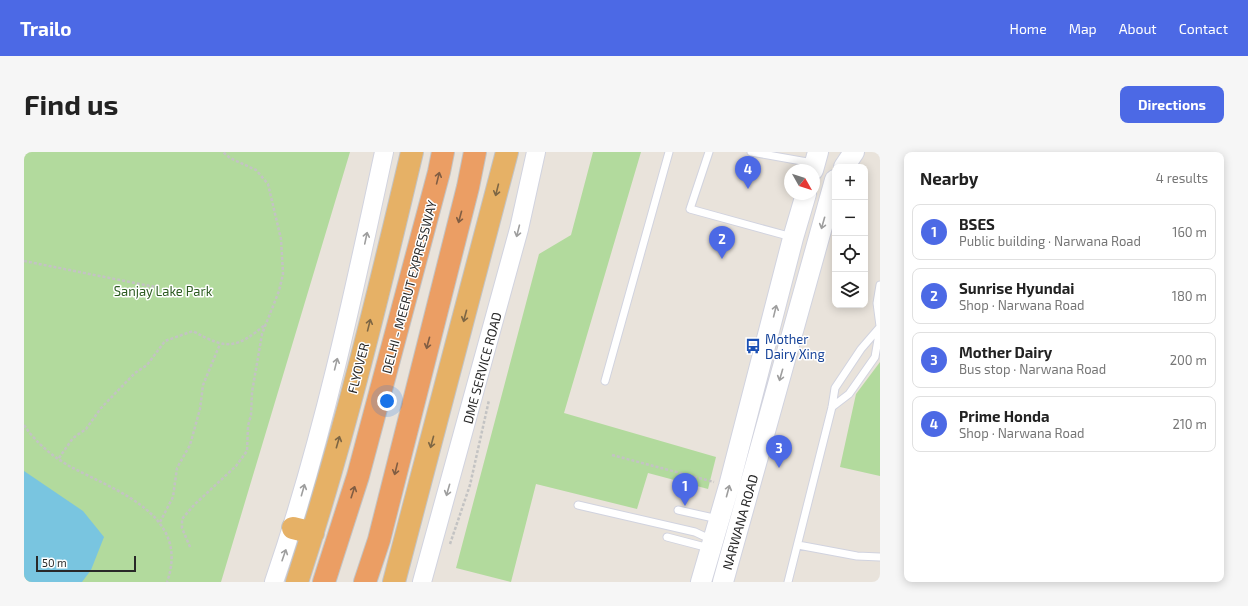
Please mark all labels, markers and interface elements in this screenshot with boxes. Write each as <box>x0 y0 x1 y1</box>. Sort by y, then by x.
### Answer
text: Trailo <box>20 17 72 40</box>
text: Home <box>1010 20 1047 37</box>
text: Map <box>1069 20 1097 37</box>
text: About <box>1119 20 1157 37</box>
text: Contact <box>1179 20 1228 37</box>
button: Directions <box>1120 86 1224 123</box>
text: Find us <box>24 87 118 121</box>
pin: 4 <box>735 156 761 189</box>
north arrow <box>784 164 820 200</box>
map controls <box>832 164 868 308</box>
button: + <box>832 164 868 200</box>
text: Nearby <box>920 168 978 188</box>
text: 4 results <box>1156 170 1208 186</box>
one-way arrow <box>435 171 442 184</box>
one-way arrow <box>493 183 501 196</box>
street label: DELHI - MEERUT EXPRESSWAY <box>378 198 440 375</box>
button: − <box>832 200 868 236</box>
one-way arrow <box>456 211 464 224</box>
text: BSES <box>959 215 995 233</box>
one-way arrow <box>819 216 826 229</box>
one-way arrow <box>514 224 522 237</box>
text: 1 <box>931 224 937 240</box>
text: 160 m <box>1172 224 1207 240</box>
pin: 2 <box>709 226 735 259</box>
one-way arrow <box>362 232 370 245</box>
text: Public building · Narwana Road <box>959 233 1141 249</box>
button: locate <box>832 236 868 272</box>
button: layers <box>832 272 868 308</box>
text: Sunrise Hyundai <box>959 279 1074 297</box>
park label: Sanjay Lake Park <box>114 283 213 299</box>
text: 2 <box>930 288 938 304</box>
text: 180 m <box>1172 288 1207 304</box>
text: Shop · Narwana Road <box>959 297 1085 313</box>
one-way arrow <box>771 305 779 318</box>
one-way arrow <box>461 309 468 322</box>
street label: DME SERVICE ROAD <box>459 310 505 426</box>
one-way arrow <box>365 319 373 332</box>
place label: Mother Dairy Xing <box>765 331 825 362</box>
one-way arrow <box>423 336 431 349</box>
bus stop icon: Mother Dairy Xing <box>744 337 762 355</box>
street label: FLYOVER <box>344 341 372 395</box>
text: Mother Dairy <box>959 343 1052 361</box>
text: 3 <box>930 352 938 368</box>
text: 200 m <box>1170 352 1207 368</box>
one-way arrow <box>333 358 340 371</box>
text: Bus stop · Narwana Road <box>959 361 1106 377</box>
one-way arrow <box>777 368 784 381</box>
your location <box>377 391 397 411</box>
text: Prime Honda <box>959 407 1049 425</box>
text: 4 <box>930 416 938 432</box>
text: 210 m <box>1172 416 1207 432</box>
text: Shop · Narwana Road <box>959 425 1085 441</box>
one-way arrow <box>335 435 342 448</box>
one-way arrow <box>428 435 435 448</box>
pin: 3 <box>766 435 792 468</box>
one-way arrow <box>392 462 400 475</box>
street label: NARWANA ROAD <box>719 472 761 572</box>
pin: 1 <box>672 473 698 506</box>
one-way arrow <box>444 483 451 496</box>
one-way arrow <box>300 484 308 497</box>
one-way arrow <box>725 485 732 498</box>
one-way arrow <box>350 486 357 499</box>
one-way arrow <box>280 549 288 561</box>
scale bar <box>36 554 136 573</box>
text: 50 m <box>42 556 67 569</box>

